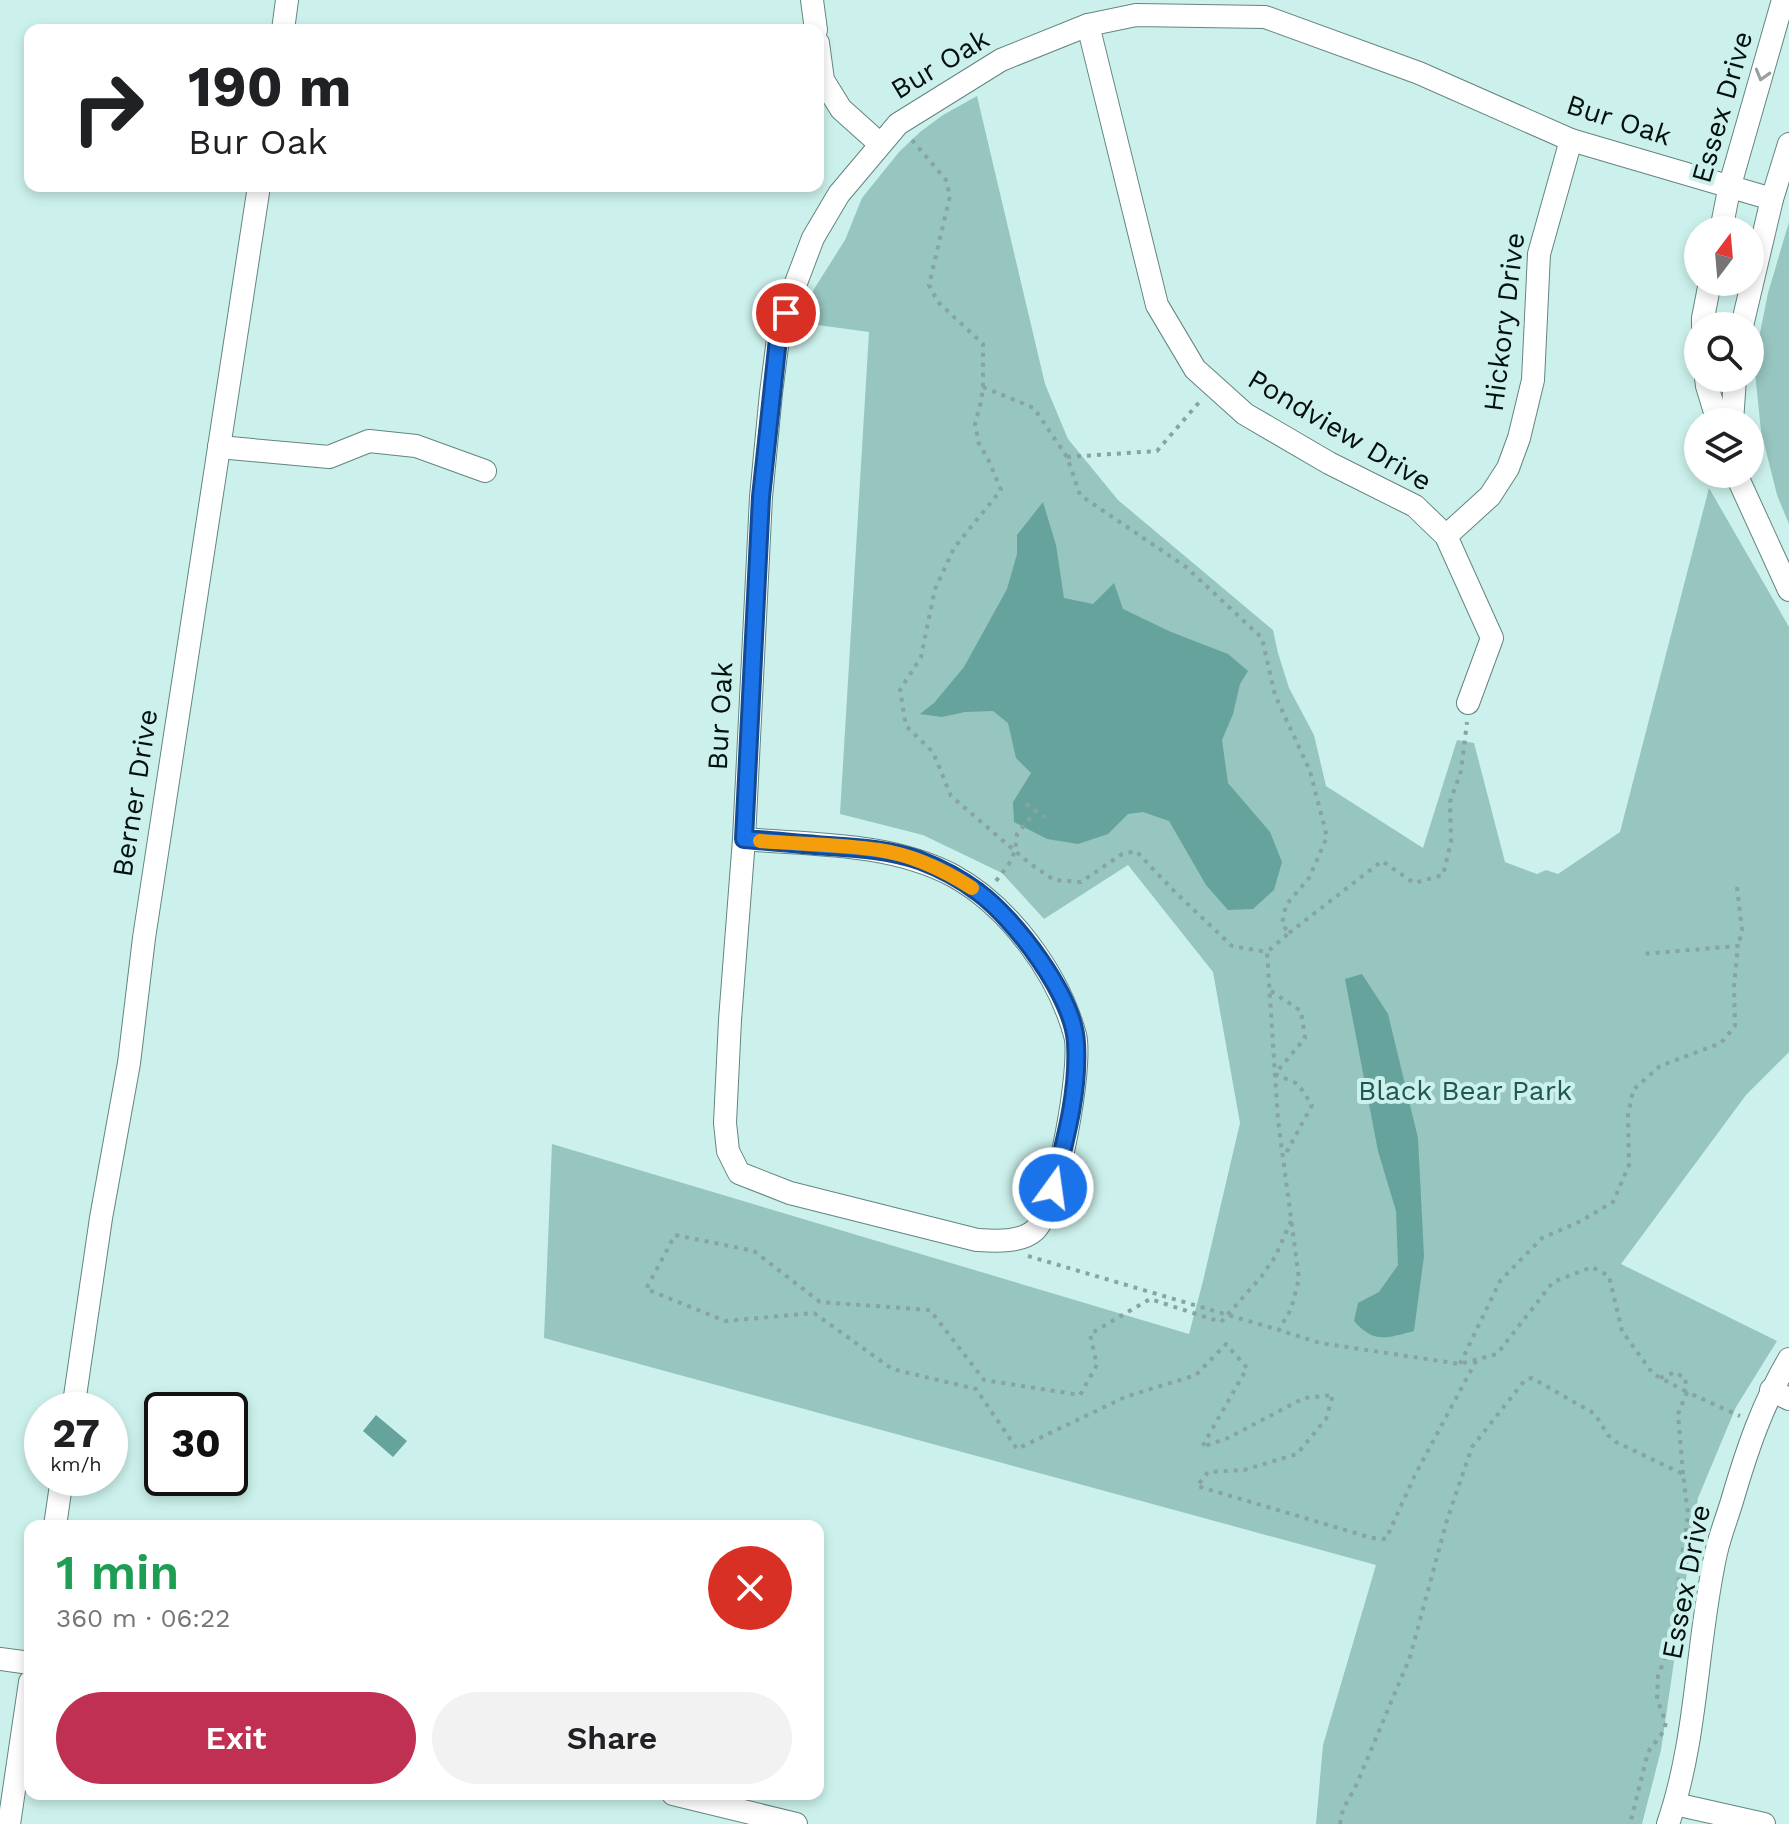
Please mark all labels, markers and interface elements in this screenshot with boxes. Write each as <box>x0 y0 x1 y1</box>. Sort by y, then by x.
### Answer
street label: Bur Oak <box>885 22 995 106</box>
street label: Essex Drive <box>1685 27 1759 187</box>
text: 190 m <box>188 54 351 120</box>
icon: right <box>56 56 160 160</box>
one-way arrow <box>1755 67 1771 81</box>
street label: Bur Oak <box>1562 88 1676 153</box>
text: Bur Oak <box>188 121 328 163</box>
north arrow <box>1684 216 1764 296</box>
map controls <box>1684 216 1764 488</box>
street label: Hickory Drive <box>1477 231 1531 413</box>
pin <box>752 279 820 347</box>
icon: arrive <box>764 291 808 335</box>
button: search <box>1684 312 1764 392</box>
street label: Pondview Drive <box>1242 362 1438 498</box>
button: layers <box>1684 408 1764 488</box>
street label: Bur Oak <box>701 661 739 771</box>
street label: Berner Drive <box>105 707 165 879</box>
park label: Black Bear Park <box>1358 1074 1572 1107</box>
position arrow <box>1011 1146 1095 1230</box>
speed limit sign: 30 <box>144 1392 248 1496</box>
text: 27 <box>52 1410 100 1457</box>
text: km/h <box>50 1452 102 1476</box>
street label: Essex Drive <box>1655 1502 1717 1662</box>
text: 1 min <box>56 1544 179 1601</box>
button: close <box>708 1546 792 1630</box>
text: 360 m · 06:22 <box>56 1603 230 1633</box>
button: Exit <box>56 1692 416 1784</box>
button: Share <box>432 1692 792 1784</box>

